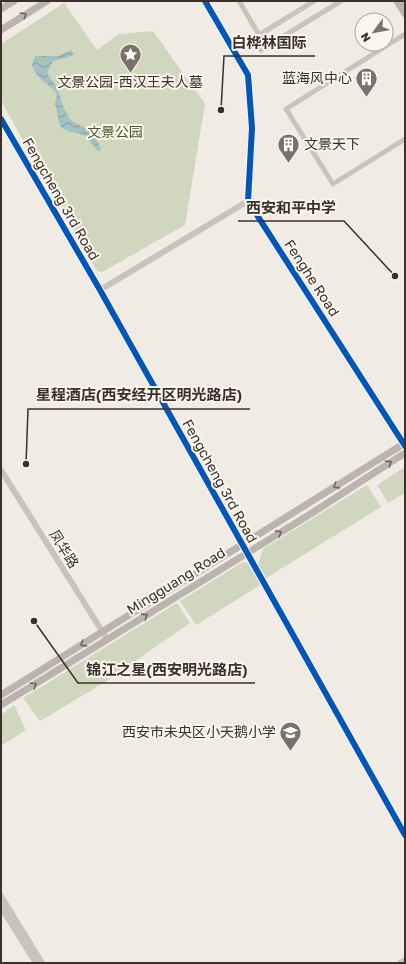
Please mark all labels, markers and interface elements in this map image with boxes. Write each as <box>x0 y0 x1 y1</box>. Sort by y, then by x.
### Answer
north arrow <box>354 12 394 52</box>
one-way arrow <box>20 13 27 20</box>
callout: 白桦林国际 <box>224 29 315 56</box>
text: N <box>357 31 373 45</box>
text: 白桦林国际 <box>231 33 307 51</box>
place icon: 文景公园-西汉王夫人墓 <box>117 41 143 74</box>
building icon: 蓝海风中心 <box>354 65 380 98</box>
place label: 蓝海风中心 <box>282 69 352 86</box>
place label: 文景公园-西汉王夫人墓 <box>57 73 203 90</box>
park label: 文景公园 <box>87 123 143 140</box>
building icon: 文景天下 <box>275 131 301 164</box>
street label: Fengcheng 3rd Road <box>19 135 103 263</box>
place label: 文景天下 <box>304 135 360 152</box>
callout: 西安和平中学 <box>238 194 344 221</box>
text: 西安和平中学 <box>246 198 336 216</box>
street label: Fenghe Road <box>281 236 344 319</box>
callout: 星程酒店(西安经开区明光路店) <box>28 382 250 409</box>
text: 星程酒店(西安经开区明光路店) <box>36 385 242 403</box>
street label: Fengcheng 3rd Road <box>179 416 261 545</box>
one-way arrow <box>385 461 392 468</box>
one-way arrow <box>333 481 340 489</box>
street label: 凤华路 <box>46 526 83 571</box>
one-way arrow <box>275 531 282 538</box>
street label: Mingguang Road <box>123 543 228 618</box>
one-way arrow <box>141 613 148 621</box>
one-way arrow <box>80 639 87 646</box>
callout: 锦江之星(西安明光路店) <box>78 656 255 683</box>
text: 锦江之星(西安明光路店) <box>86 660 248 678</box>
one-way arrow <box>30 682 37 689</box>
school or university icon: 西安市未央区小天鹅小学 <box>278 719 304 752</box>
place label: 西安市未央区小天鹅小学 <box>122 723 276 740</box>

